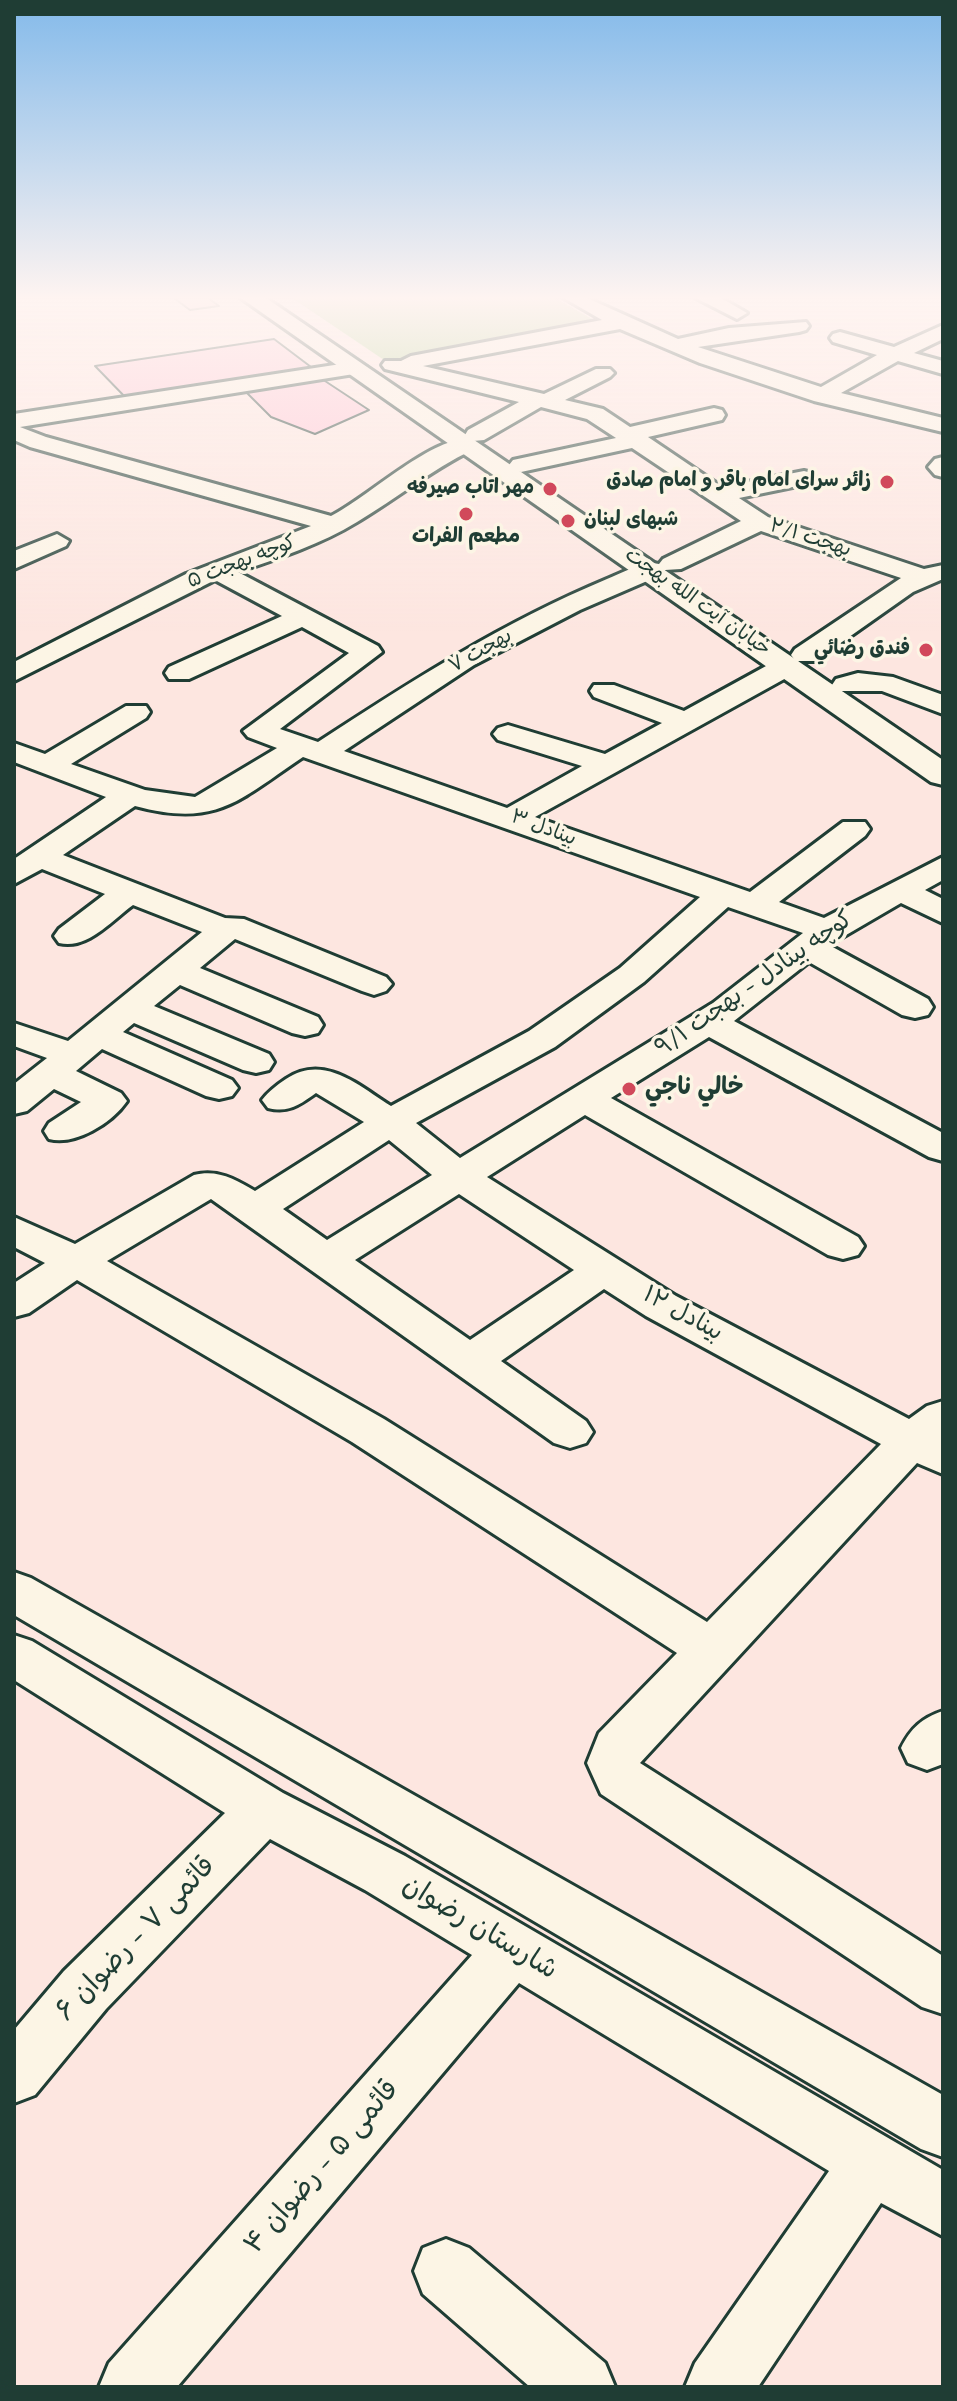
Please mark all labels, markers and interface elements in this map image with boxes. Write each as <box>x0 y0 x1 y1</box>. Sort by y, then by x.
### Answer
place label: زائر سرای امام باقر و امام صادق <box>606 470 871 494</box>
marker: زائر سرای امام باقر و امام صادق <box>878 473 896 491</box>
place label: مهر اتاب صيرفه <box>407 477 534 501</box>
marker: مهر اتاب صيرفه <box>541 480 559 498</box>
marker: مطعم الفرات <box>457 505 475 523</box>
place label: شبهای لبنان <box>584 509 678 533</box>
marker: شبهای لبنان <box>559 512 577 530</box>
street label: بهجت ۲/۱ <box>766 515 854 563</box>
place label: مطعم الفرات <box>412 526 520 550</box>
street label: کوچه بهجت ۵ <box>184 531 300 595</box>
street label: خیابان آیت الله بهجت <box>619 544 775 662</box>
street label: بهجت ۷ <box>445 625 517 679</box>
place label: فندق رضائي <box>814 638 910 662</box>
marker: فندق رضائي <box>917 641 935 659</box>
street label: بینادل ۳ <box>507 806 579 852</box>
street label: کوچه بینادل - بهجت ۹/۱ <box>651 906 859 1064</box>
place label: خالي ناجي <box>645 1075 744 1103</box>
marker: خالي ناجي <box>620 1080 638 1098</box>
street label: بینادل ۱۲ <box>637 1281 727 1349</box>
street label: قائمی ۷ - رضوان ۶ <box>50 1851 224 2029</box>
street label: شارستان رضوان <box>395 1869 563 1989</box>
street label: قائمی ۵ - رضوان ۴ <box>238 2074 408 2262</box>

